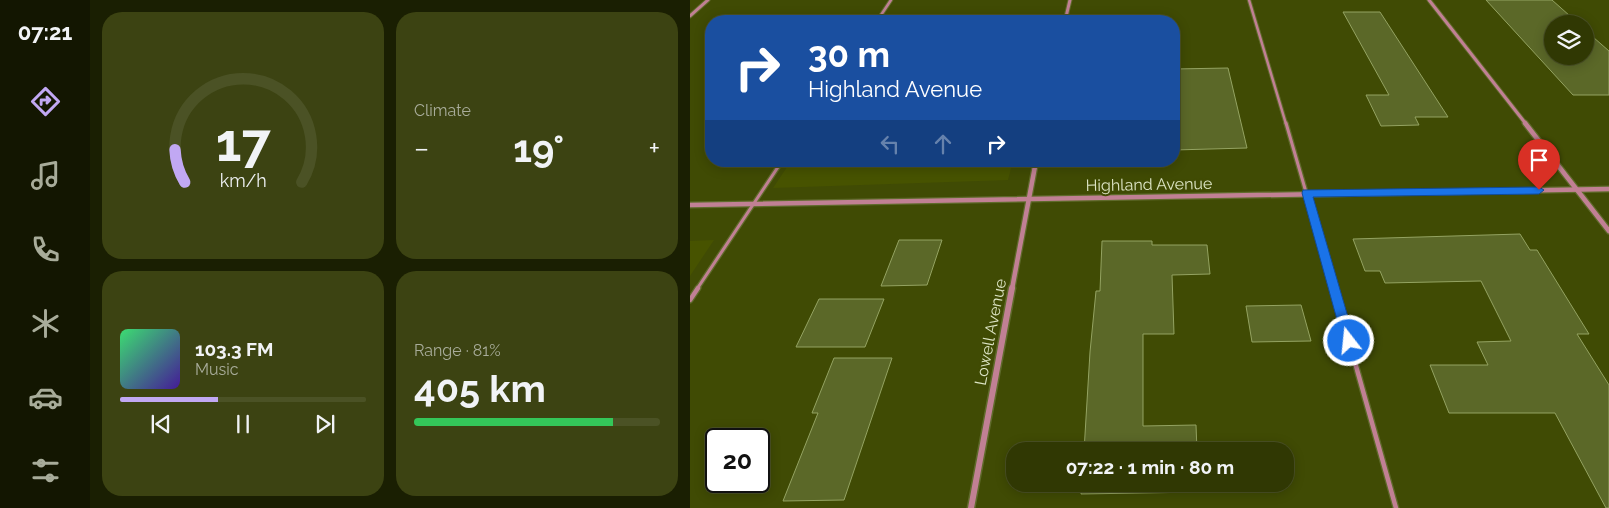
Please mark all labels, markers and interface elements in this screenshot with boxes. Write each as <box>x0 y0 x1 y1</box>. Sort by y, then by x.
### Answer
map controls <box>1544 15 1594 65</box>
button: layers <box>1544 15 1594 65</box>
text: 07:21 <box>18 19 72 45</box>
text: 30 m <box>808 34 890 75</box>
icon: right <box>725 35 790 100</box>
text: Highland Avenue <box>808 76 982 102</box>
icon: directions <box>28 84 63 119</box>
text: Climate <box>414 101 471 120</box>
text: 17 <box>216 112 271 173</box>
text: 19° <box>513 126 564 171</box>
icon: left <box>876 130 904 158</box>
icon: ahead <box>929 130 957 158</box>
icon: right <box>982 130 1010 158</box>
text: − <box>414 132 429 165</box>
text: + <box>648 132 660 165</box>
pin <box>1518 139 1560 190</box>
icon: arrive <box>1525 146 1553 174</box>
icon: music <box>28 158 63 193</box>
text: km/h <box>219 170 267 191</box>
street label: Highland Avenue <box>1086 174 1212 195</box>
icon: phone <box>28 232 63 267</box>
street label: Lowell Avenue <box>971 277 1010 387</box>
icon: climate <box>28 306 63 341</box>
position arrow <box>1322 314 1374 366</box>
text: 103.3 FM <box>195 338 273 360</box>
text: Range · 81% <box>414 341 501 360</box>
text: Music <box>195 360 239 379</box>
text: 405 km <box>414 366 546 411</box>
icon: car <box>28 380 63 415</box>
icon: previous <box>147 410 175 438</box>
icon: pause <box>229 410 257 438</box>
icon: next <box>311 410 339 438</box>
speed limit sign: 20 <box>705 428 770 493</box>
icon: filters <box>28 453 63 488</box>
text: 07:22 · 1 min · 80 m <box>1066 456 1234 478</box>

